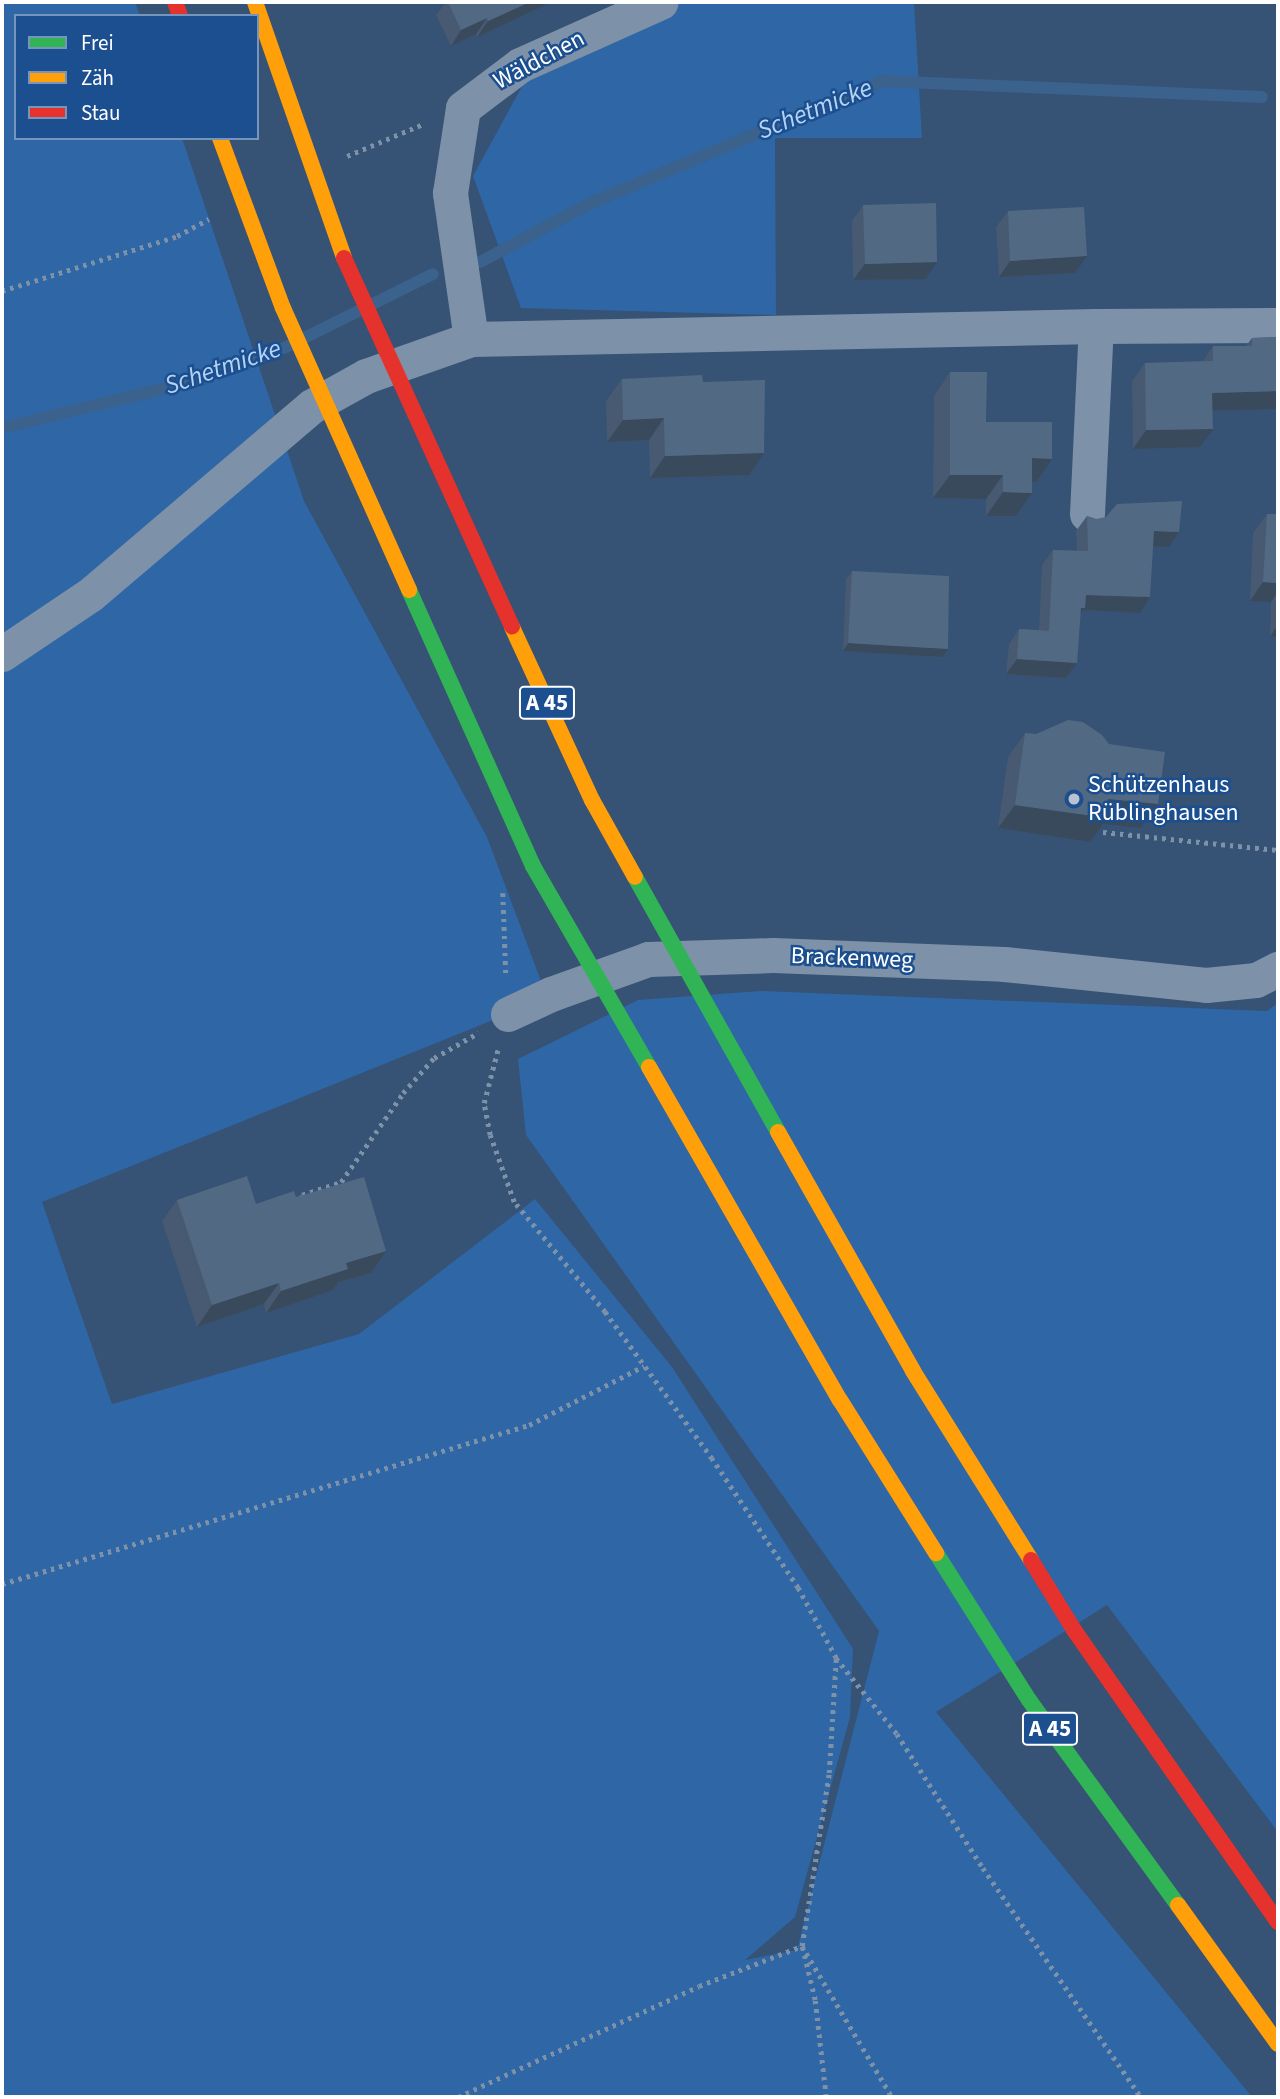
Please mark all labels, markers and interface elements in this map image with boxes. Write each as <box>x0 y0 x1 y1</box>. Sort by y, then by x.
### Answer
legend <box>14 14 259 140</box>
street label: Wäldchen <box>489 24 589 96</box>
text: Frei <box>81 28 114 58</box>
text: Zäh <box>81 63 114 93</box>
water label: Schetmicke <box>753 72 877 146</box>
text: Stau <box>81 98 120 128</box>
water label: Schetmicke <box>161 333 285 401</box>
road number: A 45 <box>517 684 577 722</box>
place label: Schützenhaus Rüblinghausen <box>1088 771 1239 827</box>
marker: Schützenhaus Rüblinghausen <box>1066 791 1082 807</box>
street label: Brackenweg <box>790 941 914 975</box>
road number: A 45 <box>1020 1710 1080 1748</box>

